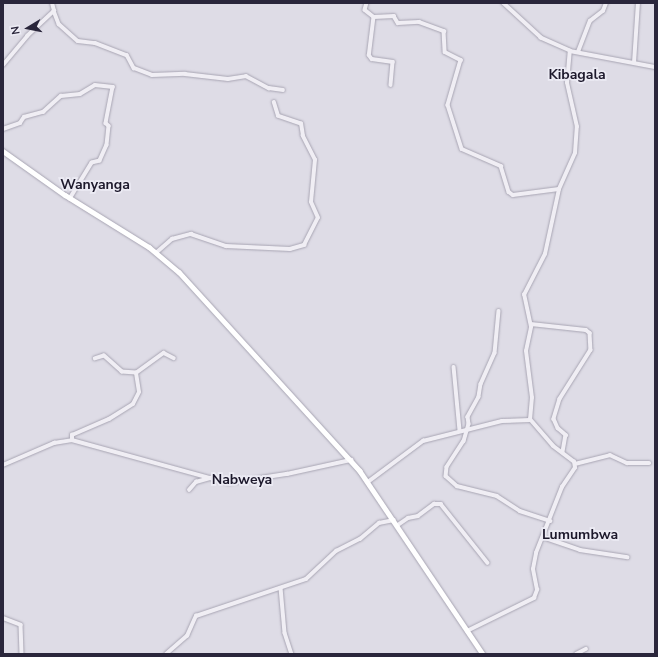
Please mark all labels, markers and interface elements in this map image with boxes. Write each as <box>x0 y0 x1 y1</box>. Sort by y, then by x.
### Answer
north arrow <box>8 8 48 48</box>
text: N <box>8 25 24 36</box>
district label: Kibagala <box>548 67 606 83</box>
district label: Wanyanga <box>60 177 130 193</box>
district label: Nabweya <box>212 472 272 488</box>
district label: Lumumbwa <box>542 527 618 543</box>

